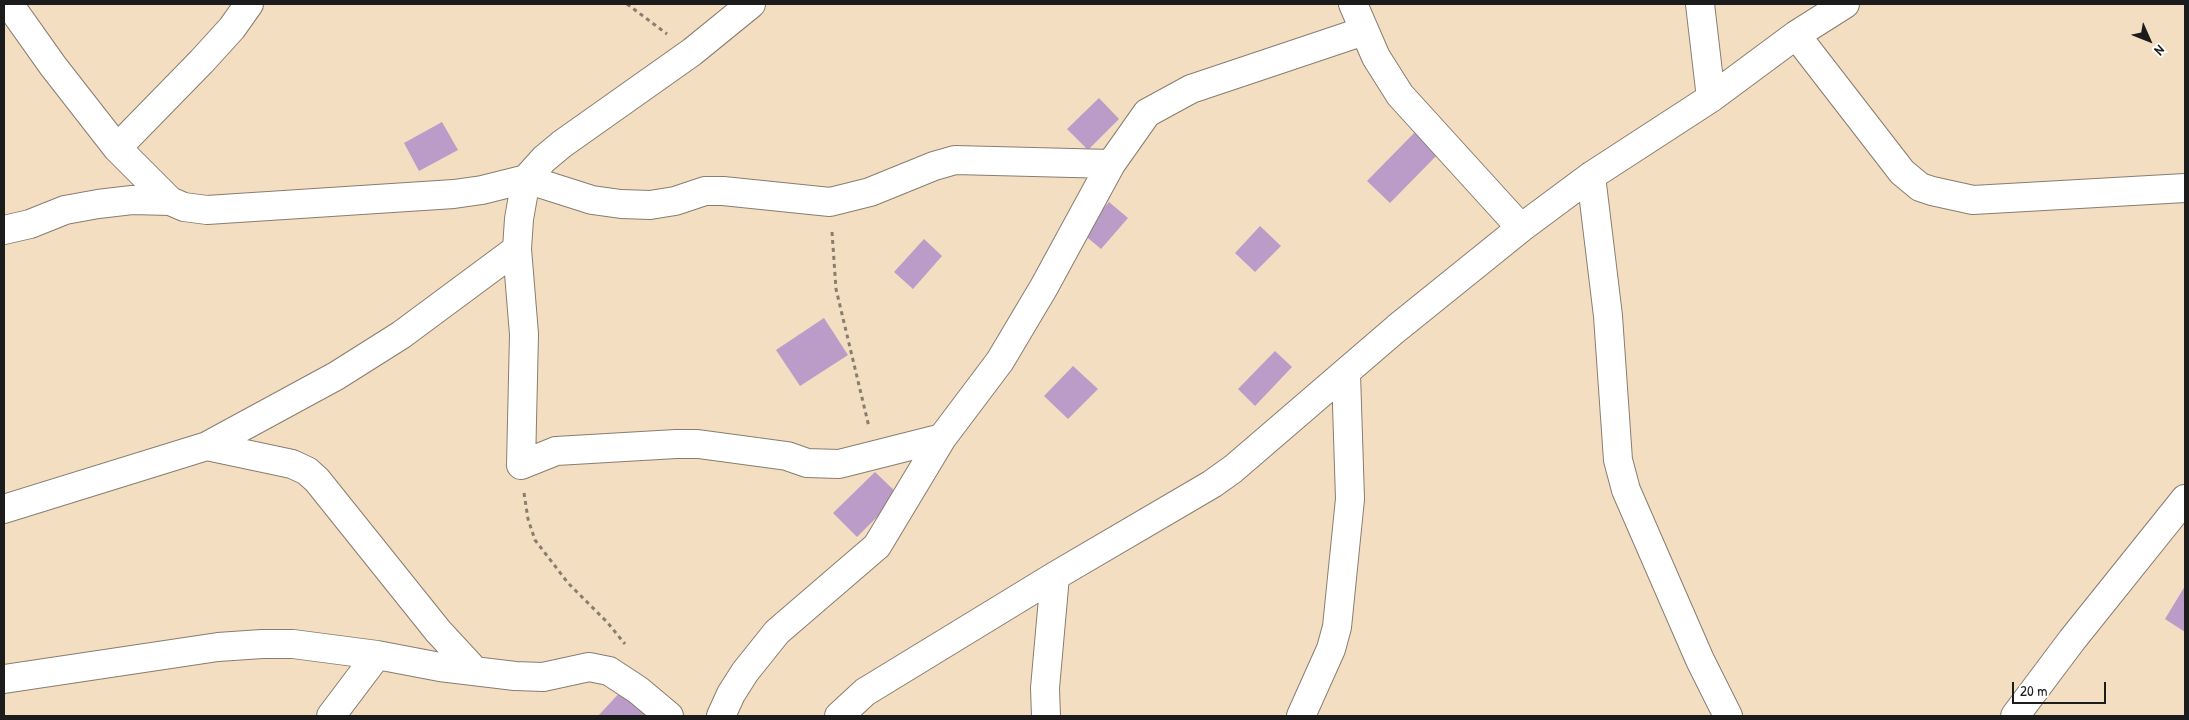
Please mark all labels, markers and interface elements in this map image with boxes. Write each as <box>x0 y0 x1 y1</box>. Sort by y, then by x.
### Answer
north arrow <box>2124 15 2174 65</box>
text: N <box>2151 41 2170 60</box>
scale bar <box>2014 672 2108 704</box>
text: 20 m <box>2020 680 2047 701</box>

